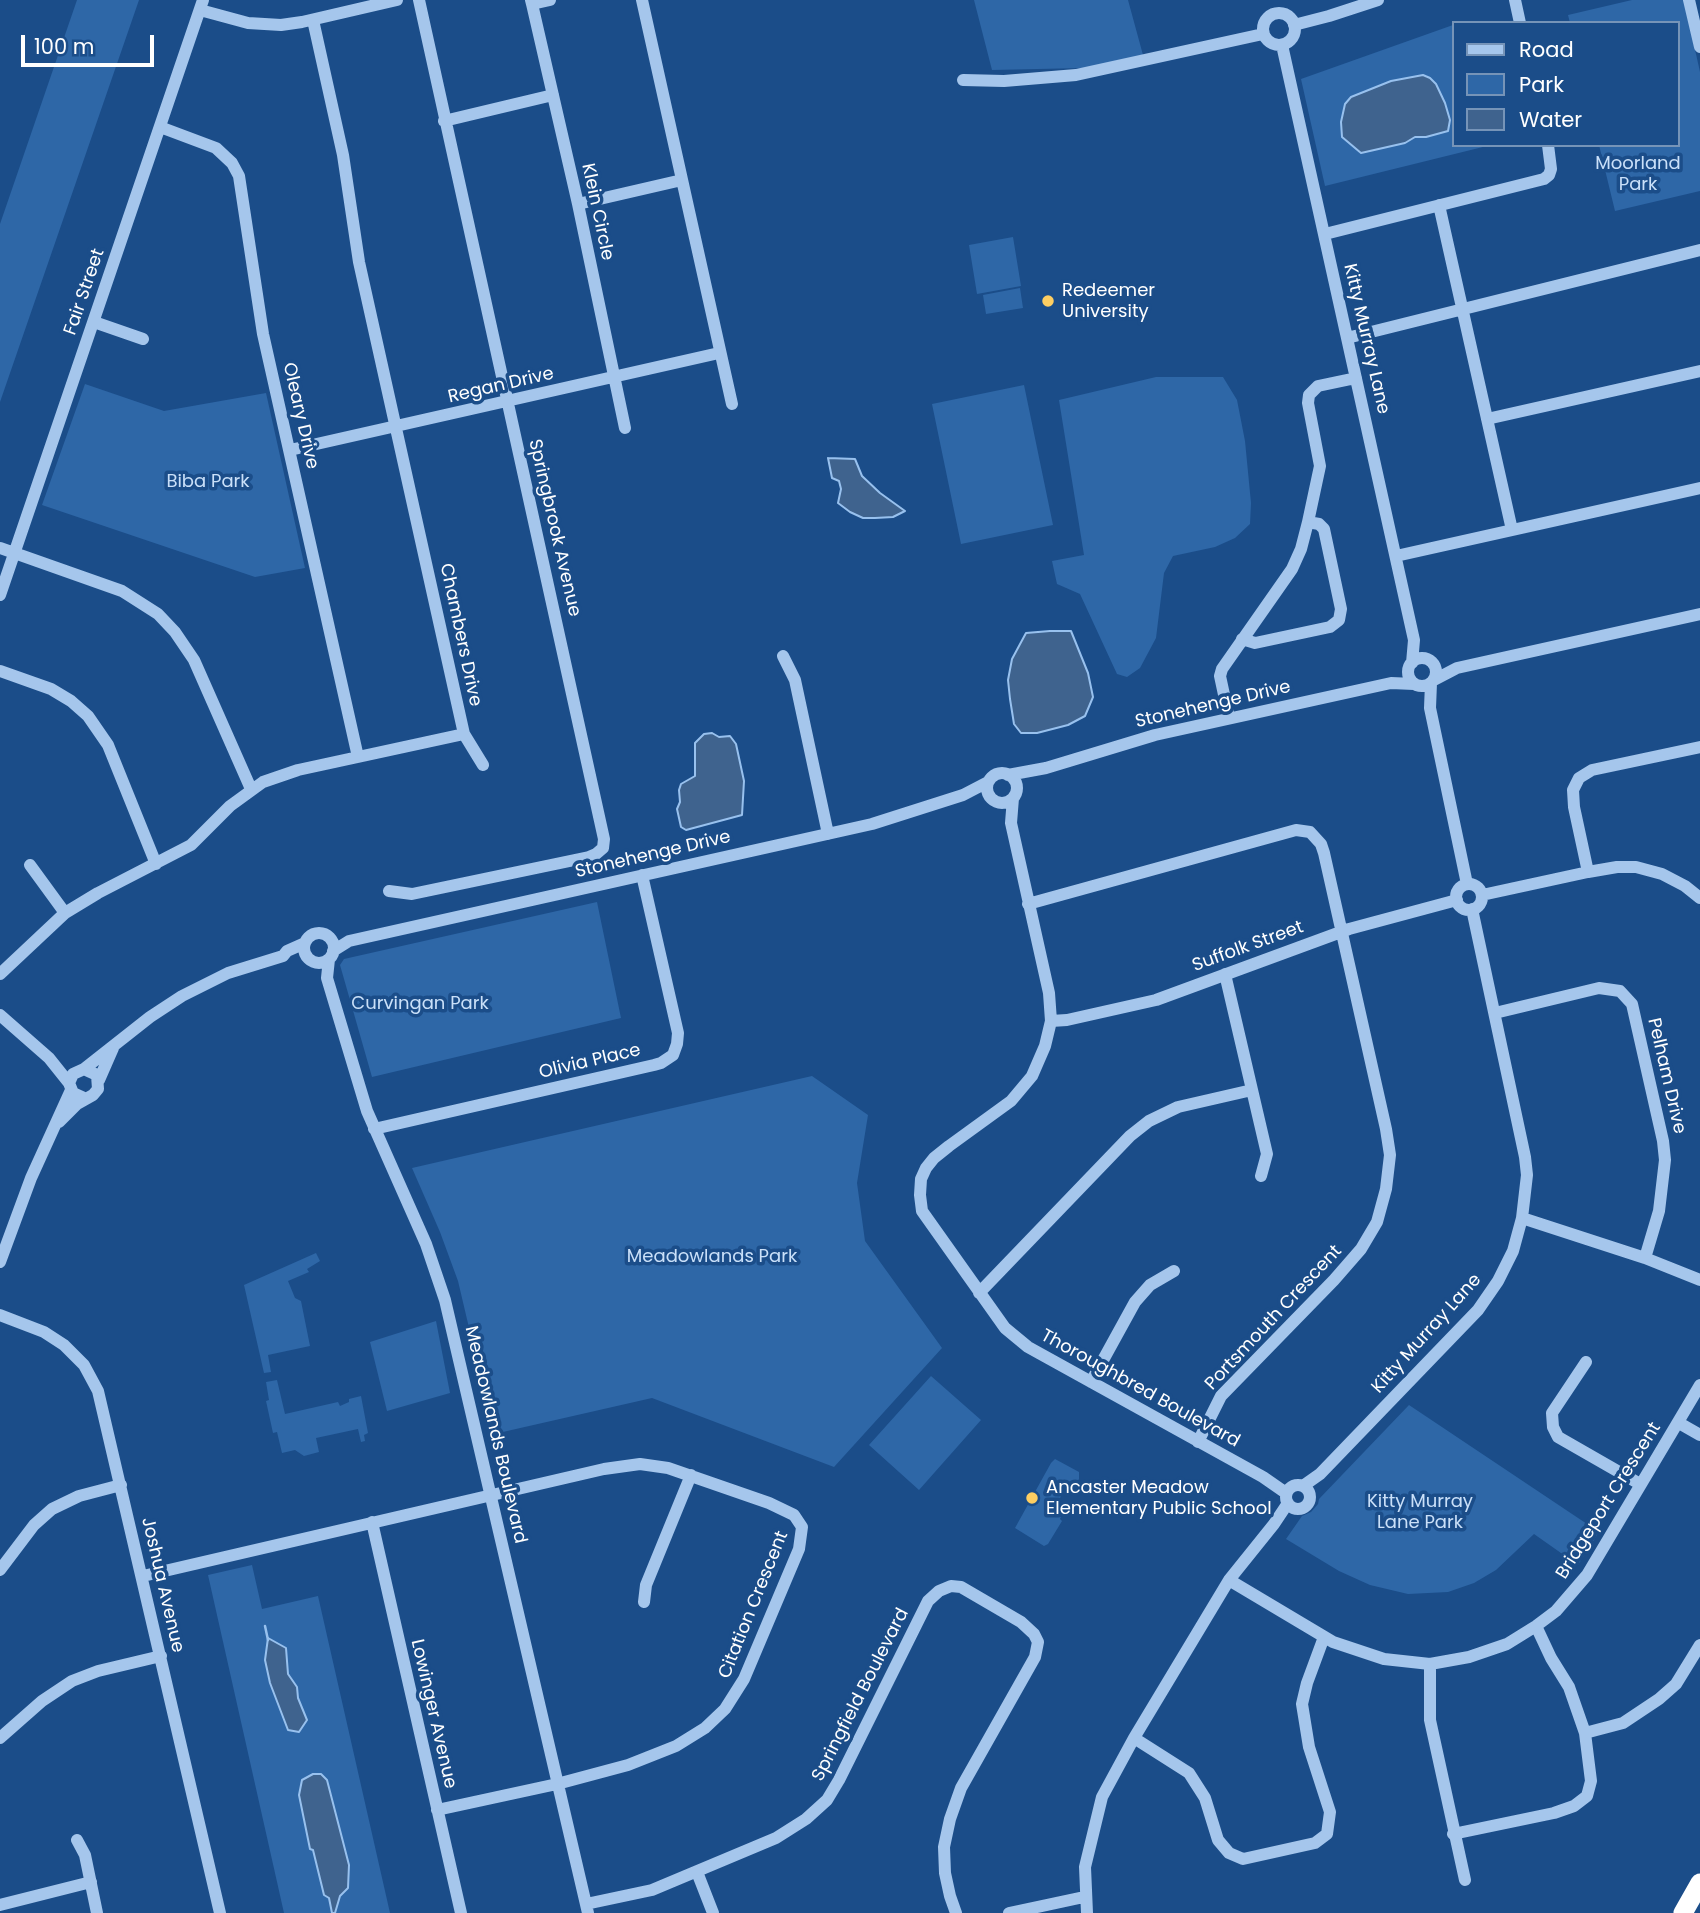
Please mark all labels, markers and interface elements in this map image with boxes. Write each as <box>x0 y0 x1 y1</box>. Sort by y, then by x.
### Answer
scale bar <box>24 21 158 65</box>
legend <box>1452 21 1679 147</box>
text: 100 m <box>34 32 94 61</box>
text: Road <box>1519 35 1574 64</box>
text: Park <box>1519 70 1564 99</box>
text: Water <box>1519 105 1582 134</box>
park label: Moorland Park <box>1595 153 1681 196</box>
street label: Klein Circle <box>576 161 618 263</box>
street label: Fair Street <box>60 246 110 338</box>
street label: Kitty Murray Lane <box>1338 262 1394 416</box>
place label: Redeemer University <box>1062 280 1155 322</box>
marker: Redeemer University <box>1040 293 1056 309</box>
street label: Oleary Drive <box>277 361 323 471</box>
street label: Regan Drive <box>446 363 556 409</box>
street label: Springbrook Avenue <box>523 437 585 619</box>
park label: Biba Park <box>166 471 250 493</box>
street label: Chambers Drive <box>434 562 486 708</box>
street label: Stonehenge Drive <box>1133 677 1293 733</box>
street label: Stonehenge Drive <box>573 827 733 883</box>
street label: Suffolk Street <box>1189 917 1307 977</box>
park label: Curvingan Park <box>351 993 489 1015</box>
street label: Pelham Drive <box>1642 1016 1690 1136</box>
street label: Olivia Place <box>537 1040 643 1084</box>
street label: Portsmouth Crescent <box>1201 1241 1347 1395</box>
park label: Meadowlands Park <box>627 1246 797 1268</box>
street label: Kitty Murray Lane <box>1368 1270 1486 1398</box>
street label: Meadowlands Boulevard <box>459 1324 531 1546</box>
street label: Thoroughbred Boulevard <box>1037 1325 1243 1453</box>
street label: Bridgeport Crescent <box>1552 1419 1666 1583</box>
place label: Ancaster Meadow Elementary Public School <box>1046 1477 1272 1520</box>
marker: Ancaster Meadow Elementary Public School <box>1024 1490 1040 1506</box>
park label: Kitty Murray Lane Park <box>1367 1491 1473 1534</box>
street label: Joshua Avenue <box>136 1515 188 1655</box>
street label: Citation Crescent <box>715 1528 793 1682</box>
street label: Springfield Boulevard <box>808 1605 914 1785</box>
street label: Lowinger Avenue <box>405 1637 461 1791</box>

